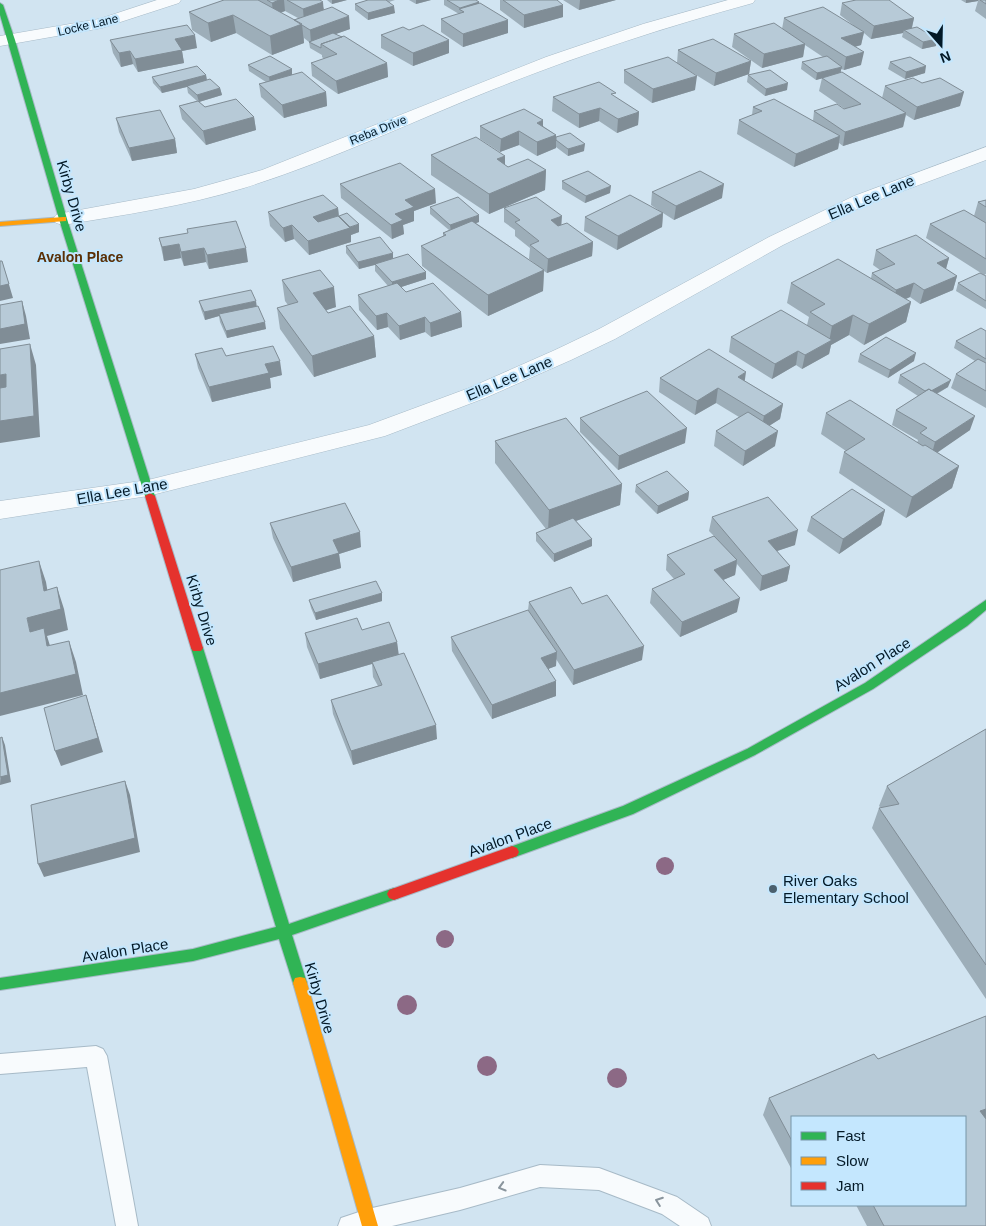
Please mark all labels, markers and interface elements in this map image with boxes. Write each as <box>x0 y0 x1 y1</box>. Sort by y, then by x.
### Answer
street label: Locke Lane <box>56 11 120 39</box>
north arrow <box>916 20 966 70</box>
text: N <box>938 48 953 66</box>
street label: Reba Drive <box>348 112 409 148</box>
street label: Kirby Drive <box>54 158 90 234</box>
street label: Ella Lee Lane <box>825 171 917 223</box>
district label: Avalon Place <box>37 249 124 265</box>
street label: Ella Lee Lane <box>463 352 555 404</box>
street label: Ella Lee Lane <box>75 475 169 507</box>
street label: Kirby Drive <box>183 572 221 648</box>
street label: Avalon Place <box>830 634 914 694</box>
street label: Avalon Place <box>466 814 554 860</box>
place label: River Oaks Elementary School <box>783 872 909 906</box>
marker: River Oaks Elementary School <box>767 883 779 895</box>
street label: Avalon Place <box>81 935 169 965</box>
street label: Kirby Drive <box>302 960 338 1036</box>
legend <box>791 1116 966 1206</box>
text: Fast <box>836 1127 866 1144</box>
text: Slow <box>836 1152 869 1169</box>
text: Jam <box>836 1177 864 1194</box>
one-way arrow <box>498 1182 506 1192</box>
one-way arrow <box>655 1197 664 1207</box>

